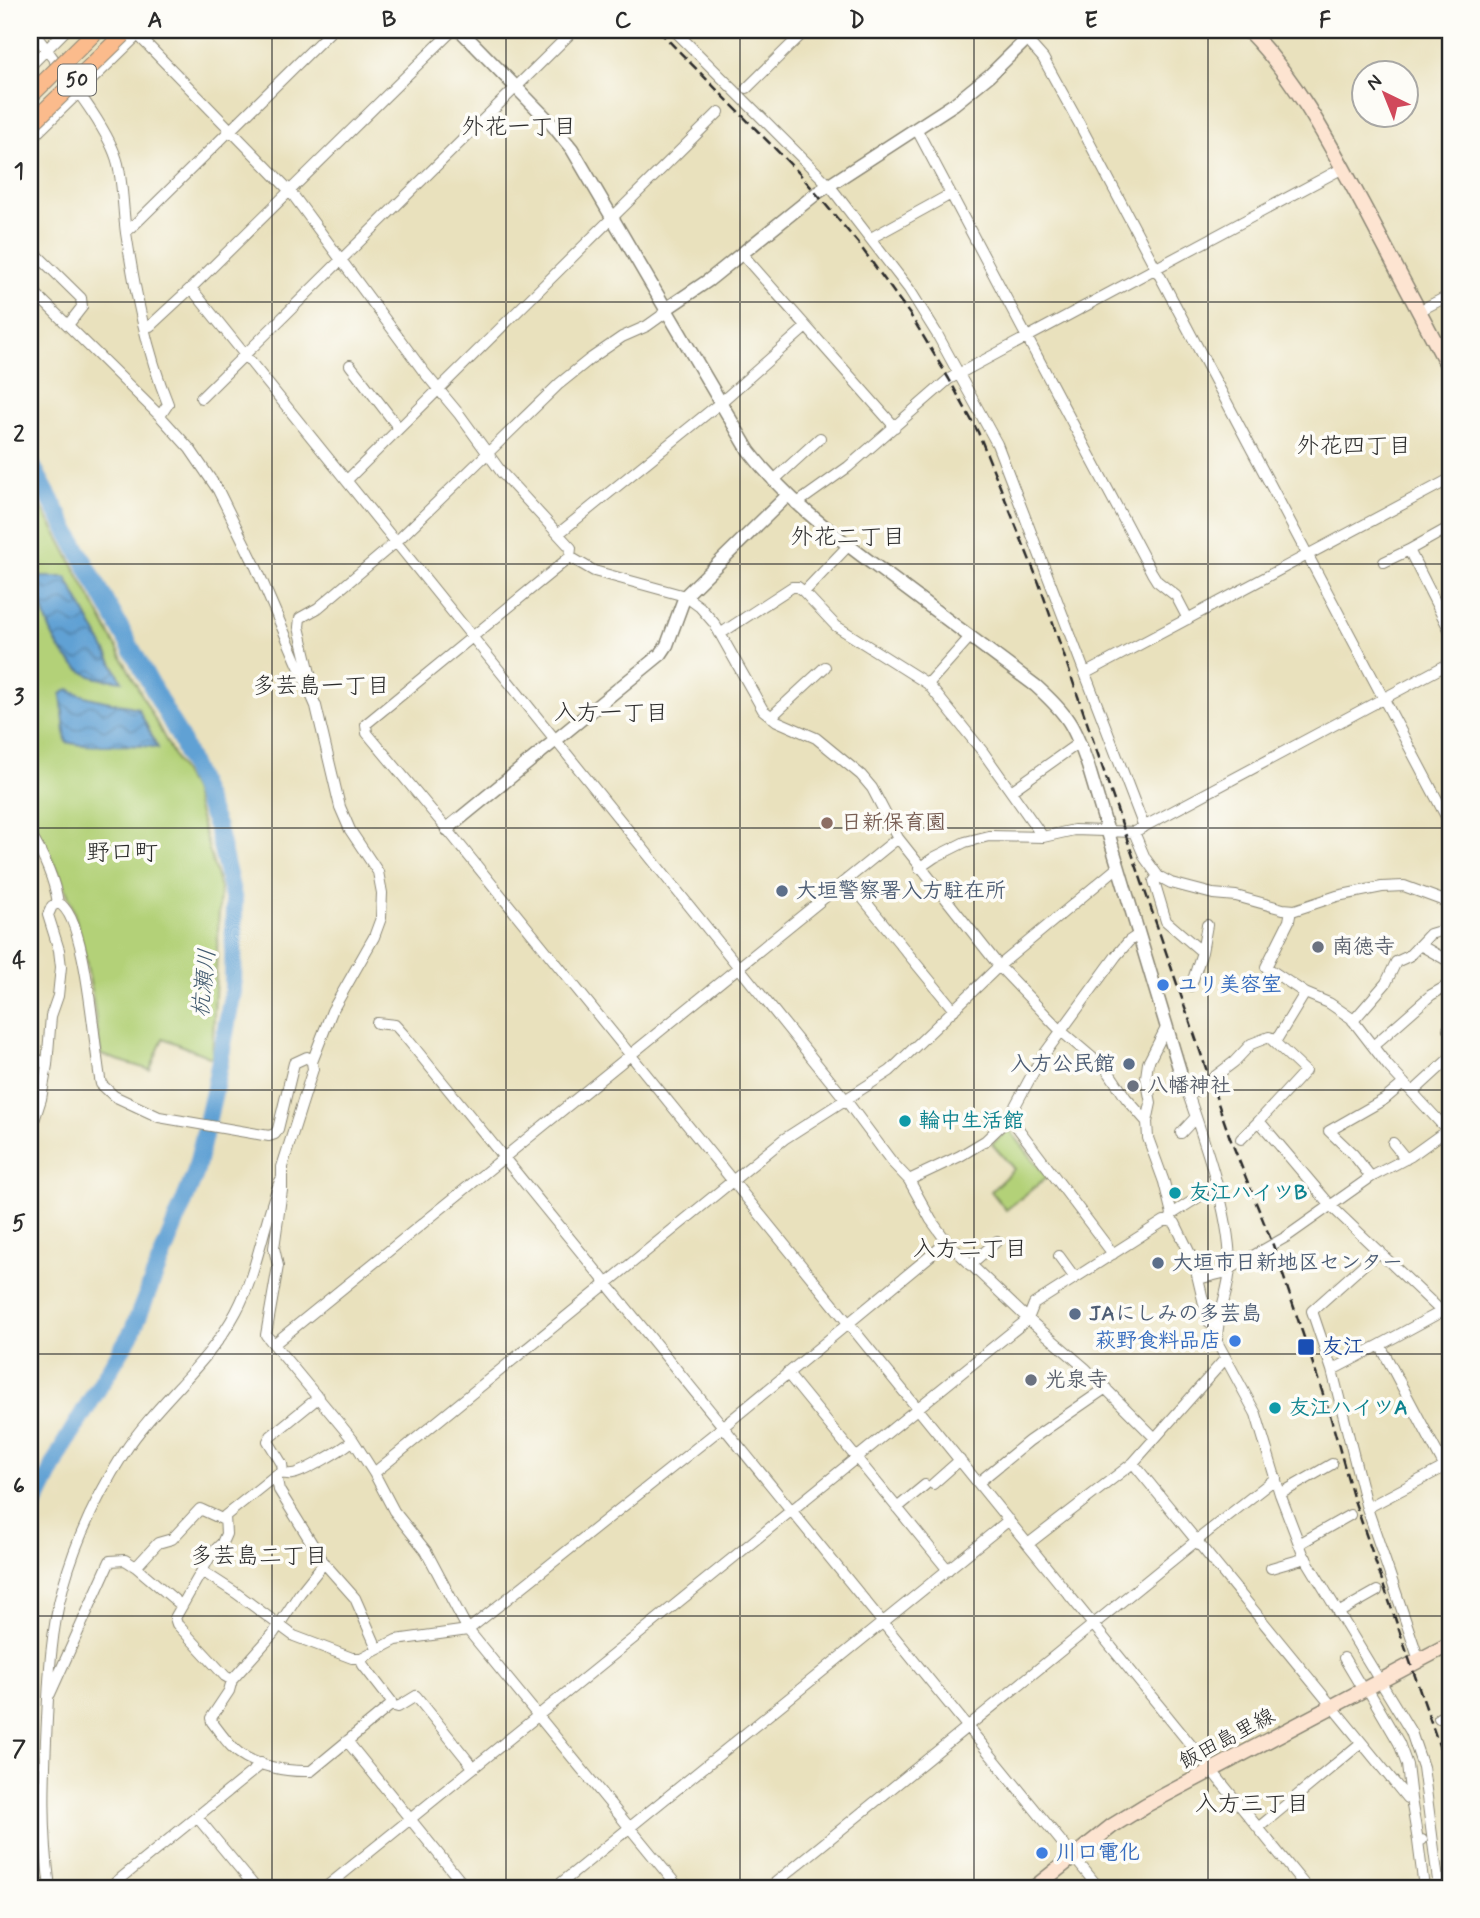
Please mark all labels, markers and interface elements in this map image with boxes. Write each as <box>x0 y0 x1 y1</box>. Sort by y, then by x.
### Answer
text: A <box>147 6 163 36</box>
text: B <box>382 6 397 36</box>
text: C <box>615 6 632 36</box>
text: D <box>849 6 865 36</box>
text: E <box>1084 6 1098 36</box>
text: F <box>1319 6 1331 36</box>
north arrow <box>1350 60 1420 130</box>
road number: 50 <box>58 64 96 96</box>
text: N <box>1361 69 1388 96</box>
district label: 外花一丁目 <box>462 113 577 143</box>
text: 1 <box>14 157 24 187</box>
text: 2 <box>13 420 25 450</box>
district label: 外花四丁目 <box>1297 432 1412 462</box>
district label: 外花二丁目 <box>791 523 906 553</box>
district label: 多芸島一丁目 <box>252 672 390 702</box>
text: 3 <box>14 683 25 713</box>
district label: 入方一丁目 <box>554 699 669 729</box>
place label: 日新保育園 <box>841 809 946 837</box>
marker: 日新保育園 <box>819 815 835 831</box>
district label: 野口町 <box>86 838 158 869</box>
place label: 大垣警察署入方駐在所 <box>796 877 1006 905</box>
marker: 大垣警察署入方駐在所 <box>774 883 790 899</box>
place label: 南徳寺 <box>1332 933 1395 961</box>
marker: 南徳寺 <box>1310 939 1326 955</box>
text: 4 <box>12 946 26 976</box>
water label: 杭瀬川 <box>186 947 224 1019</box>
place label: ユリ美容室 <box>1177 971 1282 999</box>
marker: ユリ美容室 <box>1155 977 1171 993</box>
place label: 入方公民館 <box>1010 1050 1115 1078</box>
marker: 入方公民館 <box>1121 1056 1137 1072</box>
place label: 八幡神社 <box>1147 1072 1231 1100</box>
marker: 八幡神社 <box>1125 1078 1141 1094</box>
place label: 輪中生活館 <box>919 1107 1024 1135</box>
marker: 輪中生活館 <box>897 1113 913 1129</box>
place label: 友江ハイツB <box>1189 1179 1307 1207</box>
marker: 友江ハイツB <box>1167 1185 1183 1201</box>
text: 5 <box>12 1209 26 1239</box>
district label: 入方二丁目 <box>913 1235 1028 1265</box>
place label: 大垣市日新地区センター <box>1172 1249 1403 1277</box>
marker: 大垣市日新地区センター <box>1150 1255 1166 1271</box>
place label: JAにしみの多芸島 <box>1089 1300 1262 1328</box>
marker: JAにしみの多芸島 <box>1067 1306 1083 1322</box>
place label: 萩野食料品店 <box>1095 1327 1221 1355</box>
marker: 萩野食料品店 <box>1227 1333 1243 1349</box>
place label: 友江 <box>1322 1333 1364 1361</box>
marker: 友江 <box>1296 1337 1316 1357</box>
place label: 光泉寺 <box>1045 1366 1108 1394</box>
marker: 光泉寺 <box>1023 1372 1039 1388</box>
place label: 友江ハイツA <box>1289 1394 1408 1422</box>
marker: 友江ハイツA <box>1267 1400 1283 1416</box>
text: 6 <box>13 1472 25 1502</box>
district label: 多芸島二丁目 <box>190 1542 328 1572</box>
street label: 飯田島里線 <box>1174 1702 1280 1776</box>
text: 7 <box>12 1735 26 1765</box>
district label: 入方三丁目 <box>1195 1790 1310 1820</box>
place label: 川口電化 <box>1056 1839 1140 1867</box>
marker: 川口電化 <box>1034 1845 1050 1861</box>

